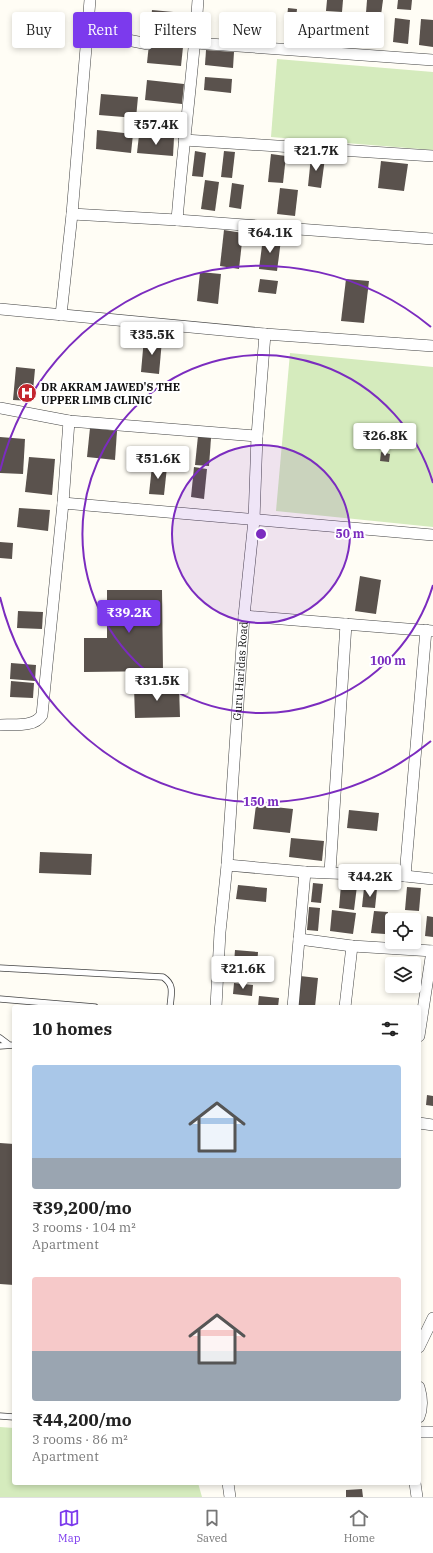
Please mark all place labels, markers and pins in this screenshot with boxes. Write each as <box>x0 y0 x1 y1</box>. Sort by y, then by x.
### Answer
pin: ₹57.4K <box>123 112 189 146</box>
pin: ₹21.7K <box>283 138 349 172</box>
pin: ₹64.1K <box>237 220 303 254</box>
pin: ₹35.5K <box>119 322 185 356</box>
place label: DR AKRAM JAWED'S THE UPPER LIMB CLINIC <box>41 380 180 407</box>
hospital icon: DR AKRAM JAWED'S THE UPPER LIMB CLINIC <box>16 382 38 404</box>
pin: ₹26.8K <box>352 423 418 457</box>
pin: ₹51.6K <box>125 446 191 480</box>
centre of rings <box>254 527 268 541</box>
pin: ₹39.2K <box>96 600 162 634</box>
pin: ₹31.5K <box>124 668 190 702</box>
pin: ₹44.2K <box>337 864 403 898</box>
pin: ₹21.6K <box>210 956 276 990</box>

